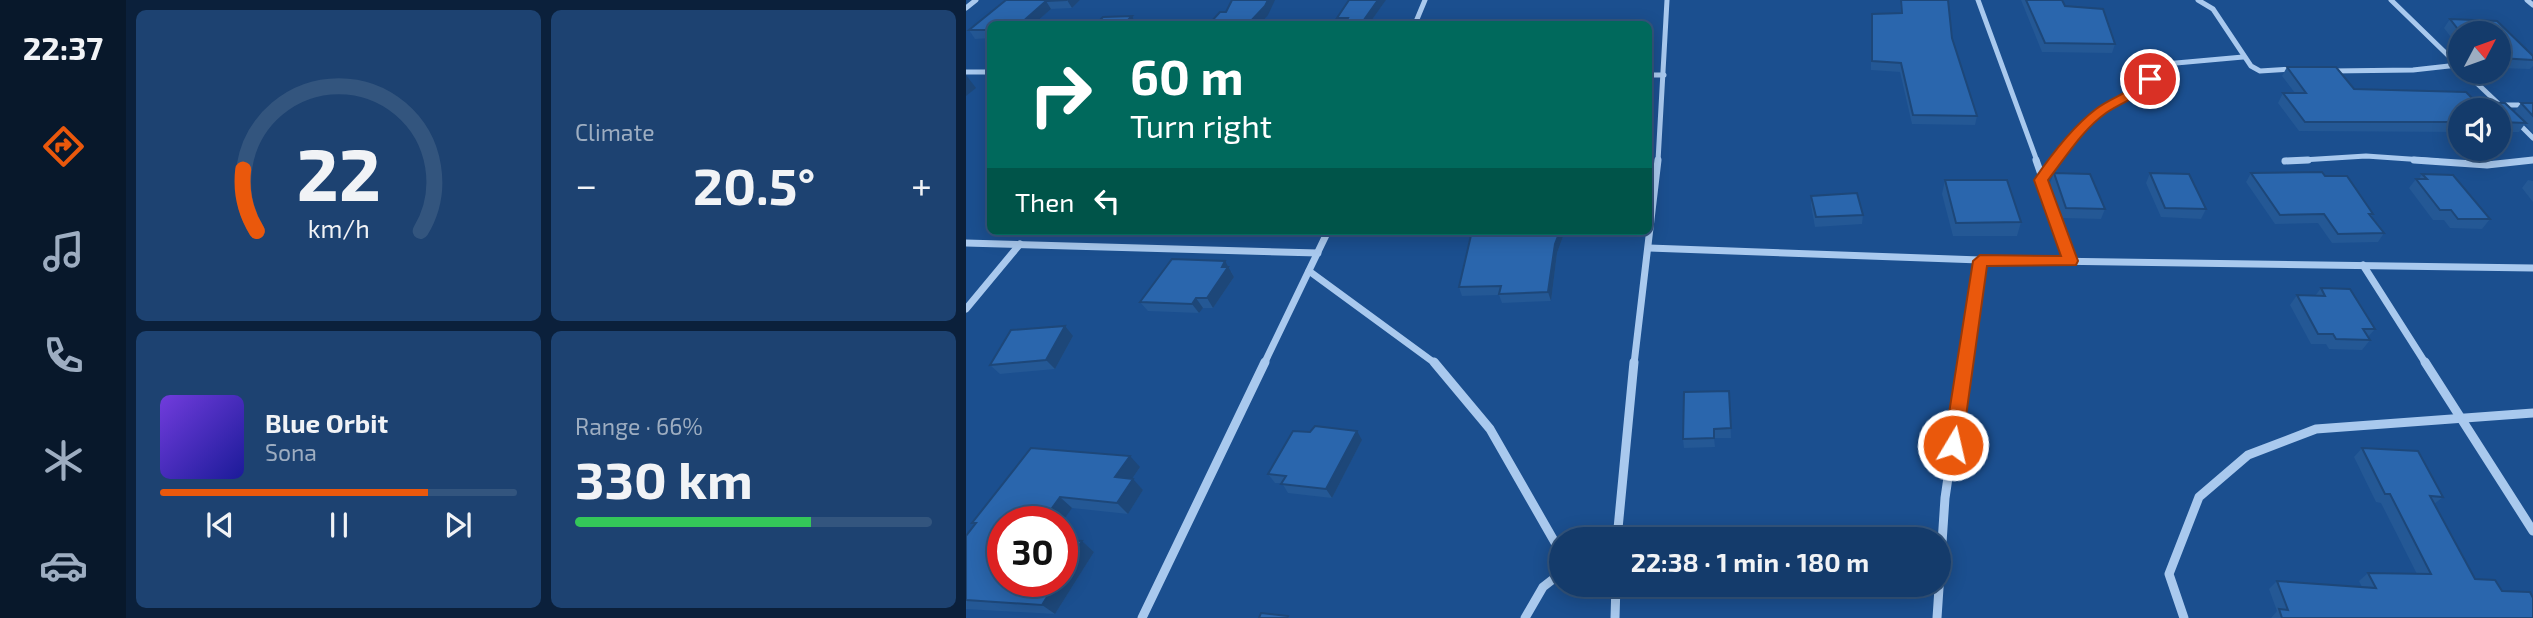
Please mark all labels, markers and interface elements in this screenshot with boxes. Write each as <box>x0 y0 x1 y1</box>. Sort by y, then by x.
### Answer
north arrow <box>2448 21 2511 84</box>
map controls <box>2448 21 2511 161</box>
text: 22:37 <box>23 28 103 66</box>
text: 60 m <box>1130 46 1244 105</box>
icon: right <box>1015 49 1106 140</box>
pin <box>2120 49 2180 109</box>
icon: arrive <box>2131 60 2169 98</box>
button: sound <box>2448 98 2511 161</box>
text: Turn right <box>1130 106 1272 144</box>
text: Climate <box>575 118 655 146</box>
icon: directions <box>39 122 88 171</box>
text: 22 <box>296 129 381 217</box>
text: 20.5° <box>693 153 815 215</box>
text: − <box>575 161 597 207</box>
text: + <box>911 161 932 207</box>
icon: left <box>1088 182 1126 220</box>
text: Then <box>1015 186 1074 217</box>
text: km/h <box>307 213 370 243</box>
icon: music <box>39 227 88 276</box>
icon: phone <box>39 331 88 380</box>
text: Blue Orbit <box>265 407 388 438</box>
position arrow <box>1916 408 1990 482</box>
text: Range · 66% <box>575 412 703 440</box>
icon: climate <box>39 436 88 485</box>
text: Sona <box>265 438 317 466</box>
text: 330 km <box>575 447 753 509</box>
icon: previous <box>201 506 239 544</box>
icon: pause <box>320 506 358 544</box>
icon: next <box>439 506 477 544</box>
speed limit sign: 30 <box>987 506 1078 597</box>
icon: car <box>39 541 88 590</box>
text: 22:38 · 1 min · 180 m <box>1631 546 1869 577</box>

